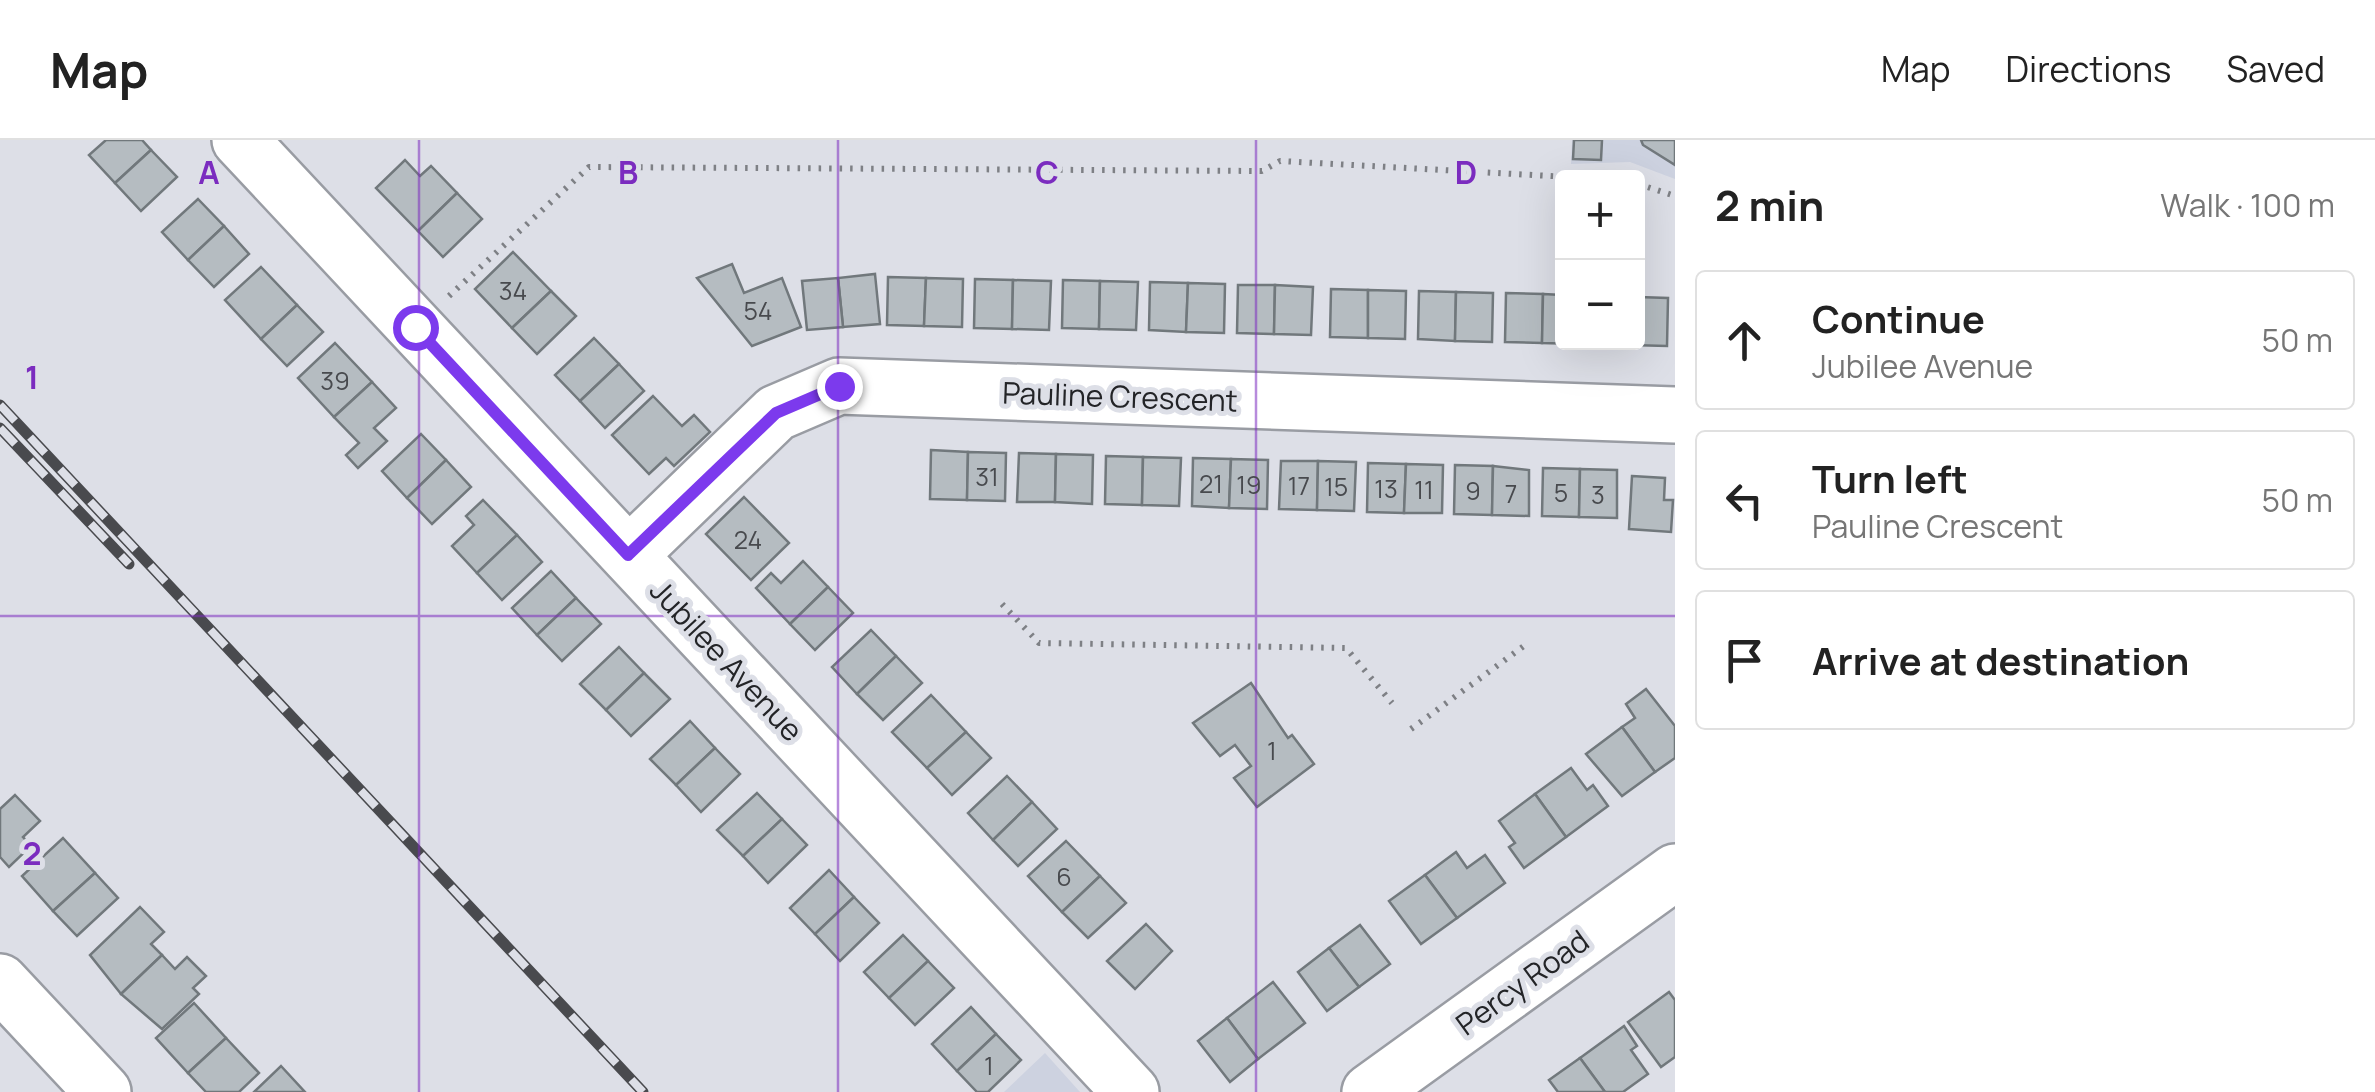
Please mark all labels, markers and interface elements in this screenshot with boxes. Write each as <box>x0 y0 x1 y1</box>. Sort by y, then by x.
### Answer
text: Map <box>50 37 148 102</box>
text: Map <box>1881 45 1951 93</box>
text: Directions <box>2006 45 2171 93</box>
text: Saved <box>2226 45 2325 93</box>
text: A <box>198 150 220 194</box>
text: B <box>618 150 638 194</box>
text: C <box>1035 150 1059 194</box>
text: D <box>1455 150 1477 194</box>
map controls <box>1555 170 1645 350</box>
button: + <box>1555 170 1645 260</box>
text: 2 min <box>1715 176 1824 234</box>
text: Walk · 100 m <box>2160 183 2335 227</box>
button: − <box>1555 260 1645 350</box>
house number: 34 <box>499 273 527 308</box>
text: Continue <box>1812 292 1985 344</box>
house number: 54 <box>743 293 773 328</box>
route start <box>393 305 439 351</box>
icon: ahead <box>1717 313 1772 368</box>
text: 50 m <box>2261 318 2333 362</box>
text: Jubilee Avenue <box>1812 344 2033 388</box>
text: 1 <box>25 355 39 399</box>
house number: 39 <box>320 363 350 398</box>
route end <box>817 364 863 410</box>
street label: Pauline Crescent <box>1002 371 1238 421</box>
text: Turn left <box>1812 452 1968 504</box>
house number: 31 <box>975 459 999 494</box>
house number: 21 <box>1199 466 1223 501</box>
house number: 19 <box>1236 467 1262 502</box>
house number: 17 <box>1288 468 1310 503</box>
house number: 15 <box>1324 469 1348 504</box>
house number: 13 <box>1374 471 1398 506</box>
house number: 11 <box>1414 472 1434 507</box>
house number: 9 <box>1465 473 1481 508</box>
icon: left <box>1717 473 1772 528</box>
house number: 5 <box>1554 475 1568 510</box>
house number: 7 <box>1505 476 1517 511</box>
house number: 3 <box>1591 477 1605 512</box>
text: 50 m <box>2261 478 2333 522</box>
text: Pauline Crescent <box>1812 504 2063 548</box>
house number: 24 <box>734 522 762 557</box>
street label: Jubilee Avenue <box>641 570 813 750</box>
icon: arrive <box>1717 633 1772 688</box>
text: Arrive at destination <box>1812 634 2189 686</box>
house number: 1 <box>1267 733 1277 768</box>
text: 2 <box>22 831 42 875</box>
house number: 6 <box>1056 859 1072 894</box>
street label: Percy Road <box>1447 920 1597 1044</box>
house number: 1 <box>984 1048 994 1083</box>

